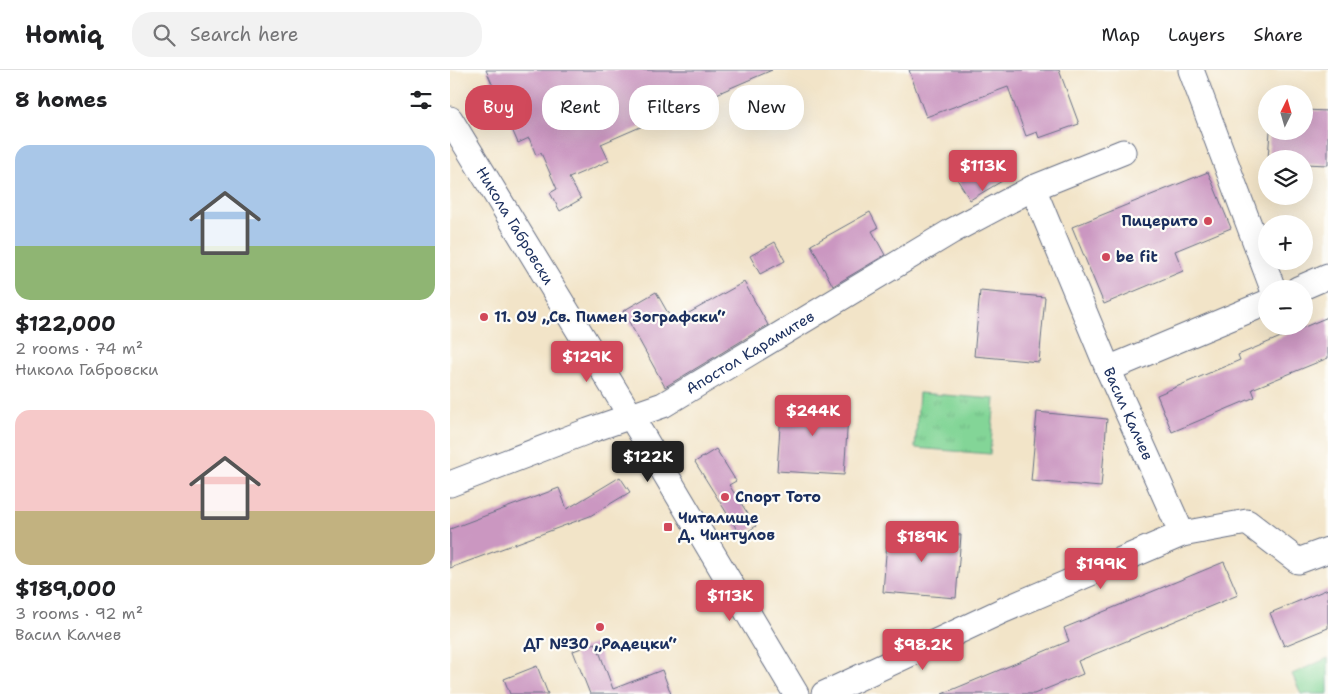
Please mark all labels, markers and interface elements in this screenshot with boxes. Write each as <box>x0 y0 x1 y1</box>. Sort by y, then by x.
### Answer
search box <box>132 12 482 57</box>
text: Homiq <box>25 19 102 51</box>
icon: search <box>150 21 178 49</box>
text: Search here <box>190 22 299 47</box>
text: Map <box>1102 23 1140 47</box>
text: Layers <box>1168 23 1225 47</box>
text: Share <box>1253 23 1303 47</box>
chip: Buy <box>465 85 532 130</box>
chip: Rent <box>542 85 619 130</box>
chip: Filters <box>629 85 719 130</box>
chip: New <box>729 85 804 130</box>
north arrow <box>1258 85 1312 140</box>
map controls <box>1258 85 1313 335</box>
text: 8 homes <box>15 86 107 114</box>
icon: filters <box>407 86 435 114</box>
pin: $113K <box>948 150 1018 192</box>
button: layers <box>1258 150 1313 205</box>
text: $113K <box>960 155 1006 176</box>
street label: Никола Габровски <box>471 163 559 289</box>
icon: home <box>180 178 270 268</box>
place label: Пицерито <box>1121 211 1198 231</box>
marker: Пицерито <box>1202 215 1214 227</box>
button: + <box>1258 215 1313 270</box>
place label: be fit <box>1116 247 1158 267</box>
marker: be fit <box>1100 251 1112 263</box>
button: − <box>1258 280 1313 335</box>
street label: Апостол Карамитев <box>682 306 818 399</box>
place label: 11. ОУ „Св. Пимен Зографски“ <box>494 307 725 327</box>
text: $122,000 <box>15 310 116 338</box>
marker: 11. ОУ „Св. Пимен Зографски“ <box>478 311 490 323</box>
text: 2 rooms · 74 m² <box>15 338 143 359</box>
pin: $129K <box>552 340 622 383</box>
text: $129K <box>562 346 612 367</box>
text: Никола Габровски <box>15 359 159 380</box>
street label: Васил Калчев <box>1099 364 1158 463</box>
pin: $244K <box>778 394 848 437</box>
text: $244K <box>786 400 840 421</box>
pin: $122K <box>613 440 683 483</box>
icon: home <box>180 443 270 533</box>
text: $122K <box>623 446 673 467</box>
place label: Спорт Тото <box>735 487 821 507</box>
marker: Спорт Тото <box>719 491 731 503</box>
place label: Читалище Д. Чинтулов <box>678 508 775 545</box>
pin: $189K <box>887 520 957 563</box>
marker: Читалище Д. Чинтулов <box>662 521 674 533</box>
text: $189K <box>897 526 947 547</box>
pin: $199K <box>1066 548 1136 590</box>
text: $199K <box>1076 553 1126 574</box>
text: $189,000 <box>15 575 116 603</box>
pin: $113K <box>695 580 765 622</box>
text: $113K <box>707 585 753 606</box>
text: 3 rooms · 92 m² <box>15 603 143 624</box>
marker: ДГ №30 „Радецки“ <box>594 621 606 633</box>
text: Васил Калчев <box>15 624 121 645</box>
pin: $98.2K <box>882 628 964 671</box>
place label: ДГ №30 „Радецки“ <box>523 634 677 654</box>
text: $98.2K <box>894 634 952 655</box>

